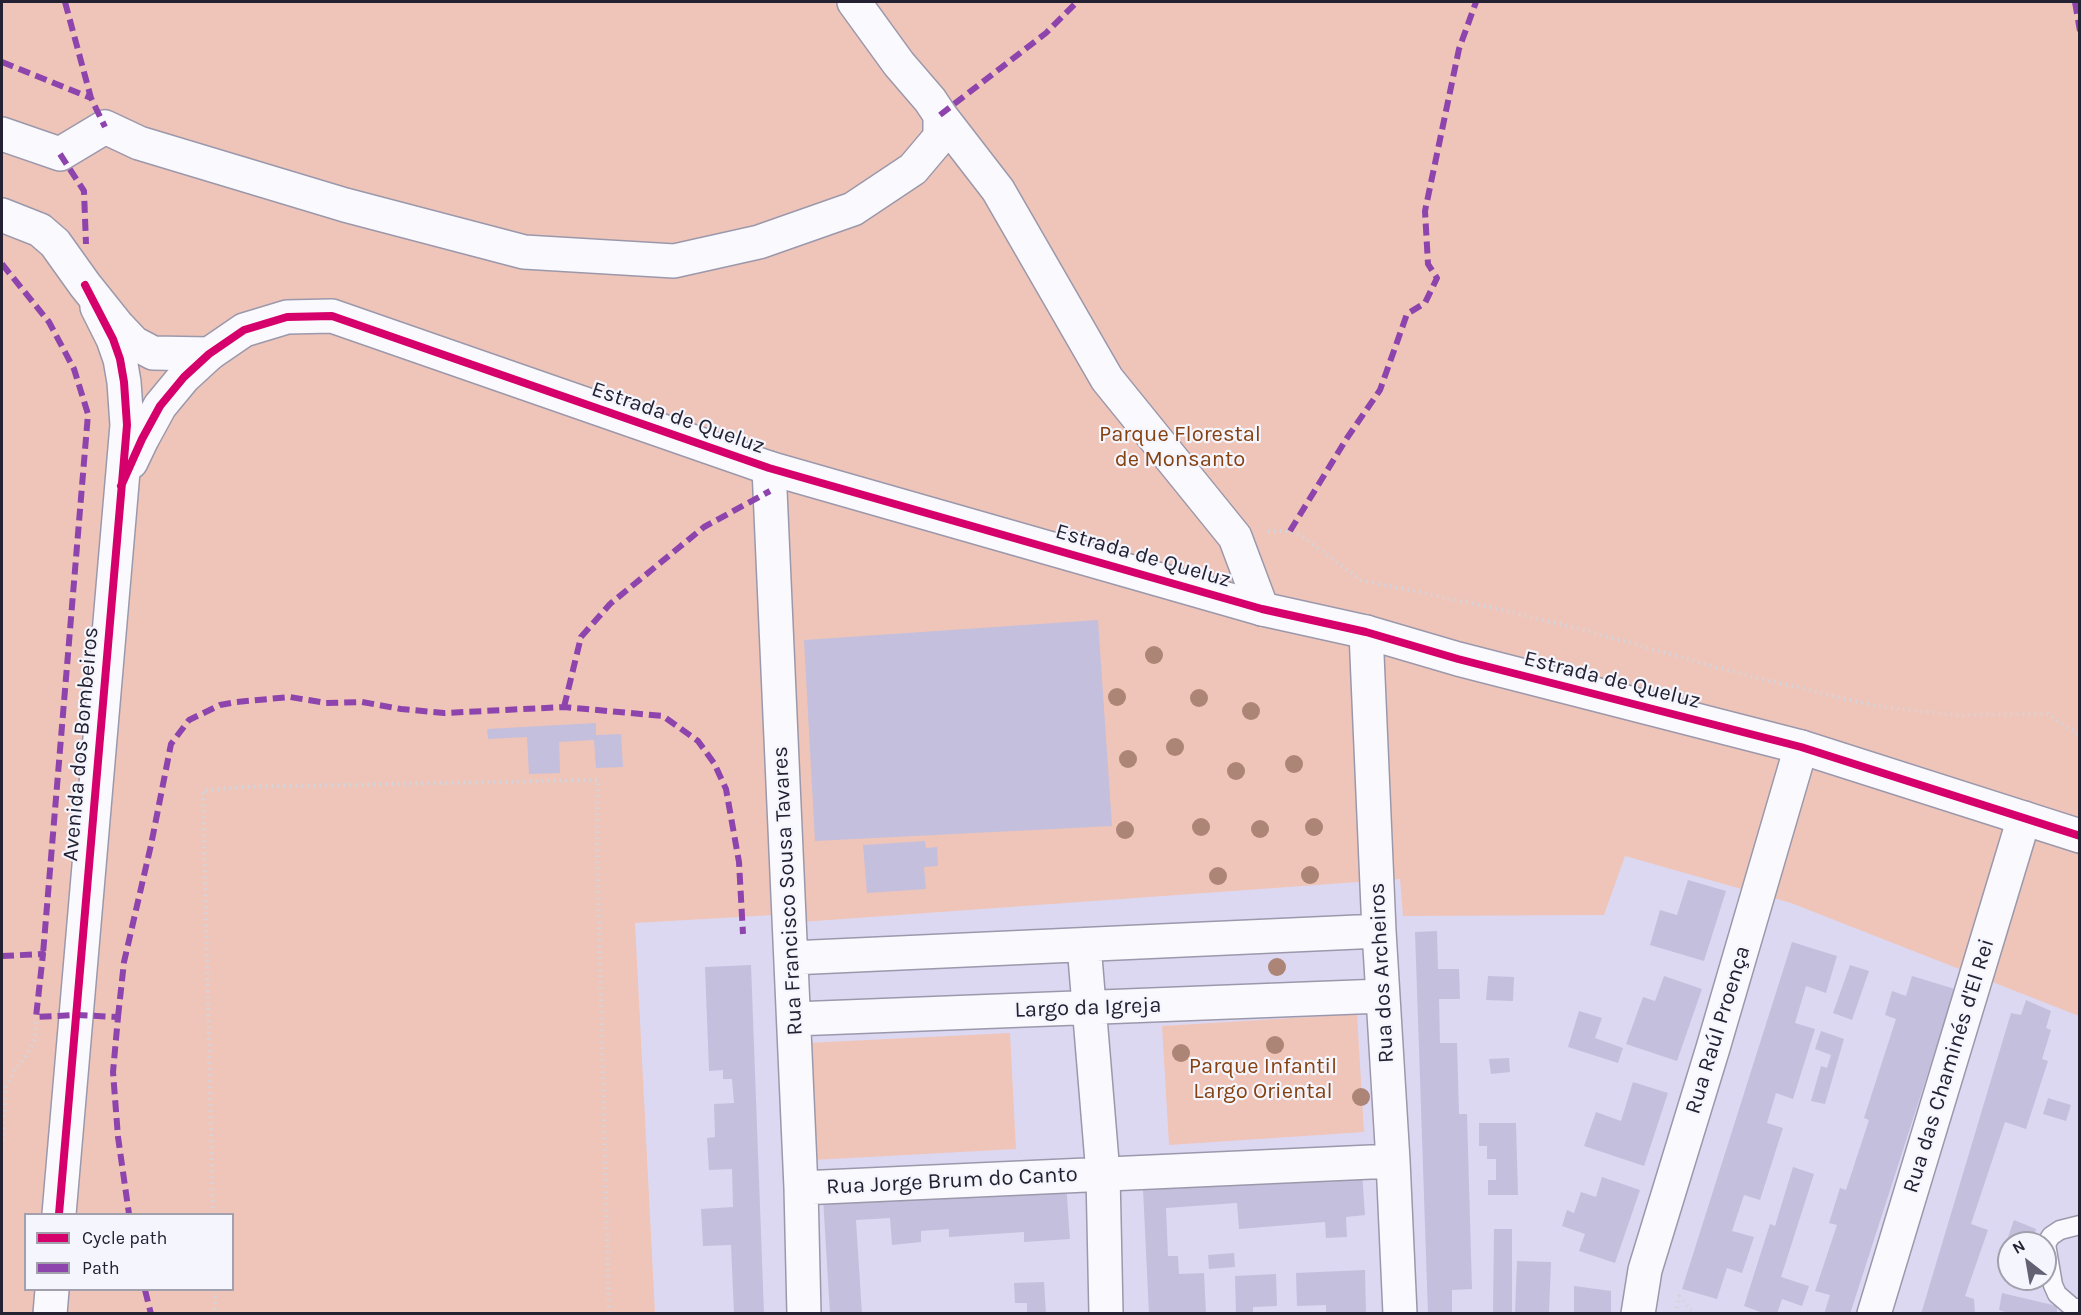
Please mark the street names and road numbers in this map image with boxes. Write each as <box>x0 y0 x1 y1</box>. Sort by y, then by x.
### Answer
street label: Estrada de Queluz <box>588 376 768 460</box>
street label: Estrada de Queluz <box>1052 518 1234 594</box>
street label: Avenida dos Bombeiros <box>58 626 104 862</box>
street label: Estrada de Queluz <box>1521 645 1703 715</box>
street label: Rua Francisco Sousa Tavares <box>767 746 809 1036</box>
street label: Rua dos Archeiros <box>1364 882 1400 1064</box>
street label: Rua das Chaminés d'El Rei <box>1898 936 2000 1196</box>
street label: Rua Raúl Proença <box>1680 943 1756 1117</box>
street label: Largo da Igreja <box>1014 992 1162 1024</box>
street label: Rua Jorge Brum do Canto <box>826 1161 1078 1201</box>

